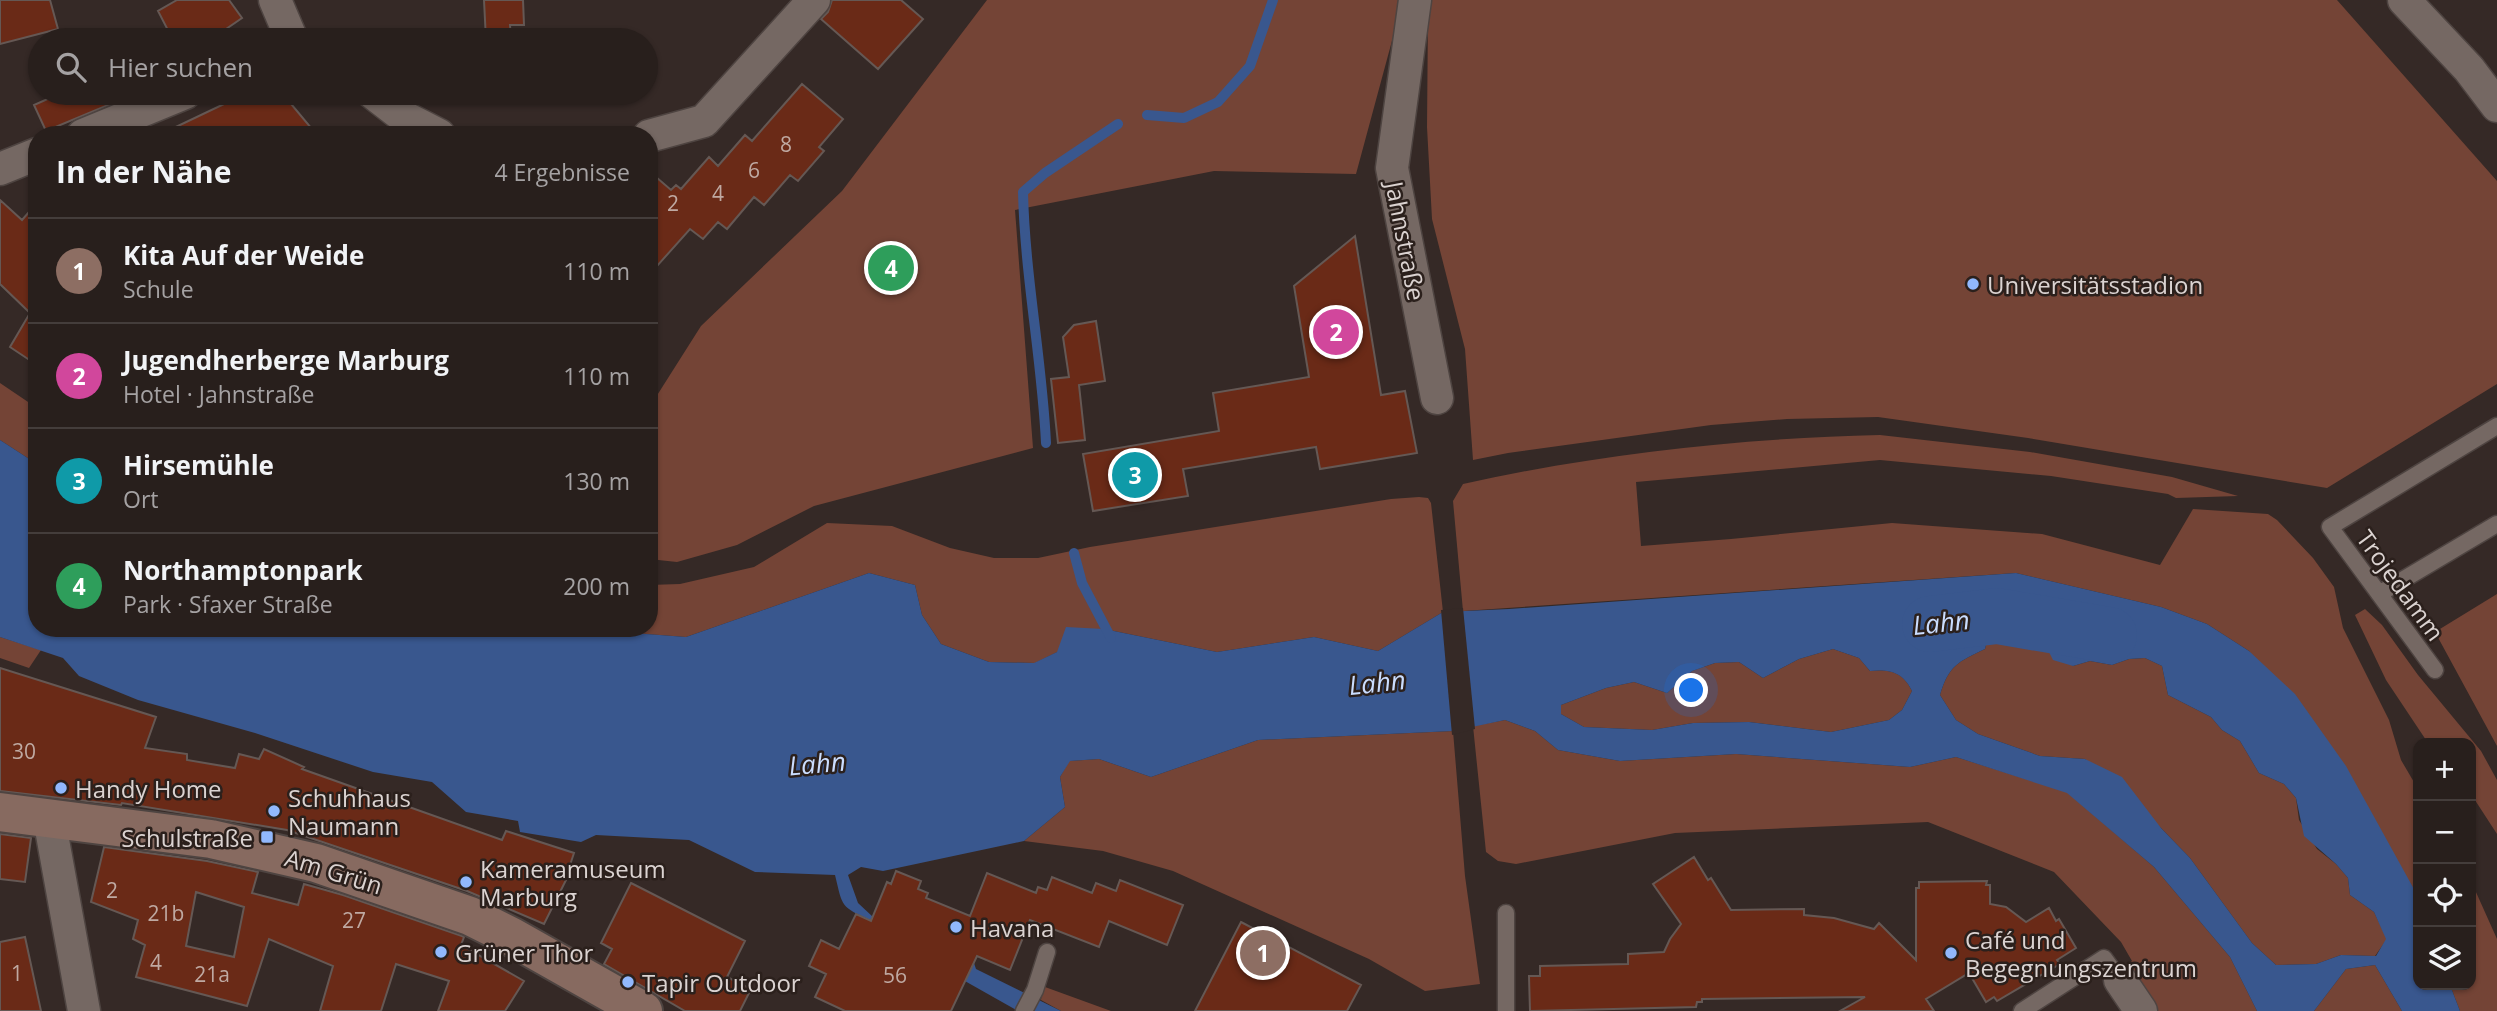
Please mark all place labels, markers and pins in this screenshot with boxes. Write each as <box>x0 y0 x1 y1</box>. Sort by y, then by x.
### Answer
pin: 4 <box>868 242 914 294</box>
place label: Universitätsstadion <box>1987 268 2203 301</box>
marker: Universitätsstadion <box>1965 276 1981 292</box>
pin: 2 <box>1313 306 1359 358</box>
pin: 3 <box>1112 449 1158 501</box>
place label: Handy Home <box>75 772 222 805</box>
marker: Handy Home <box>53 780 69 796</box>
place label: Schuhhaus Naumann <box>288 781 411 842</box>
marker: Schuhhaus Naumann <box>266 803 282 819</box>
place label: Schulstraße <box>121 821 253 854</box>
marker: Schulstraße <box>259 829 275 845</box>
place label: Kameramuseum Marburg <box>480 852 666 913</box>
marker: Kameramuseum Marburg <box>458 874 474 890</box>
place label: Havana <box>970 911 1054 944</box>
marker: Havana <box>948 919 964 935</box>
place label: Café und Begegnungszentrum <box>1965 923 2197 984</box>
pin: 1 <box>1240 927 1286 979</box>
place label: Grüner Thor <box>455 936 594 969</box>
marker: Grüner Thor <box>433 944 449 960</box>
marker: Café und Begegnungszentrum <box>1943 945 1959 961</box>
place label: Tapir Outdoor <box>642 966 801 999</box>
marker: Tapir Outdoor <box>620 974 636 990</box>

